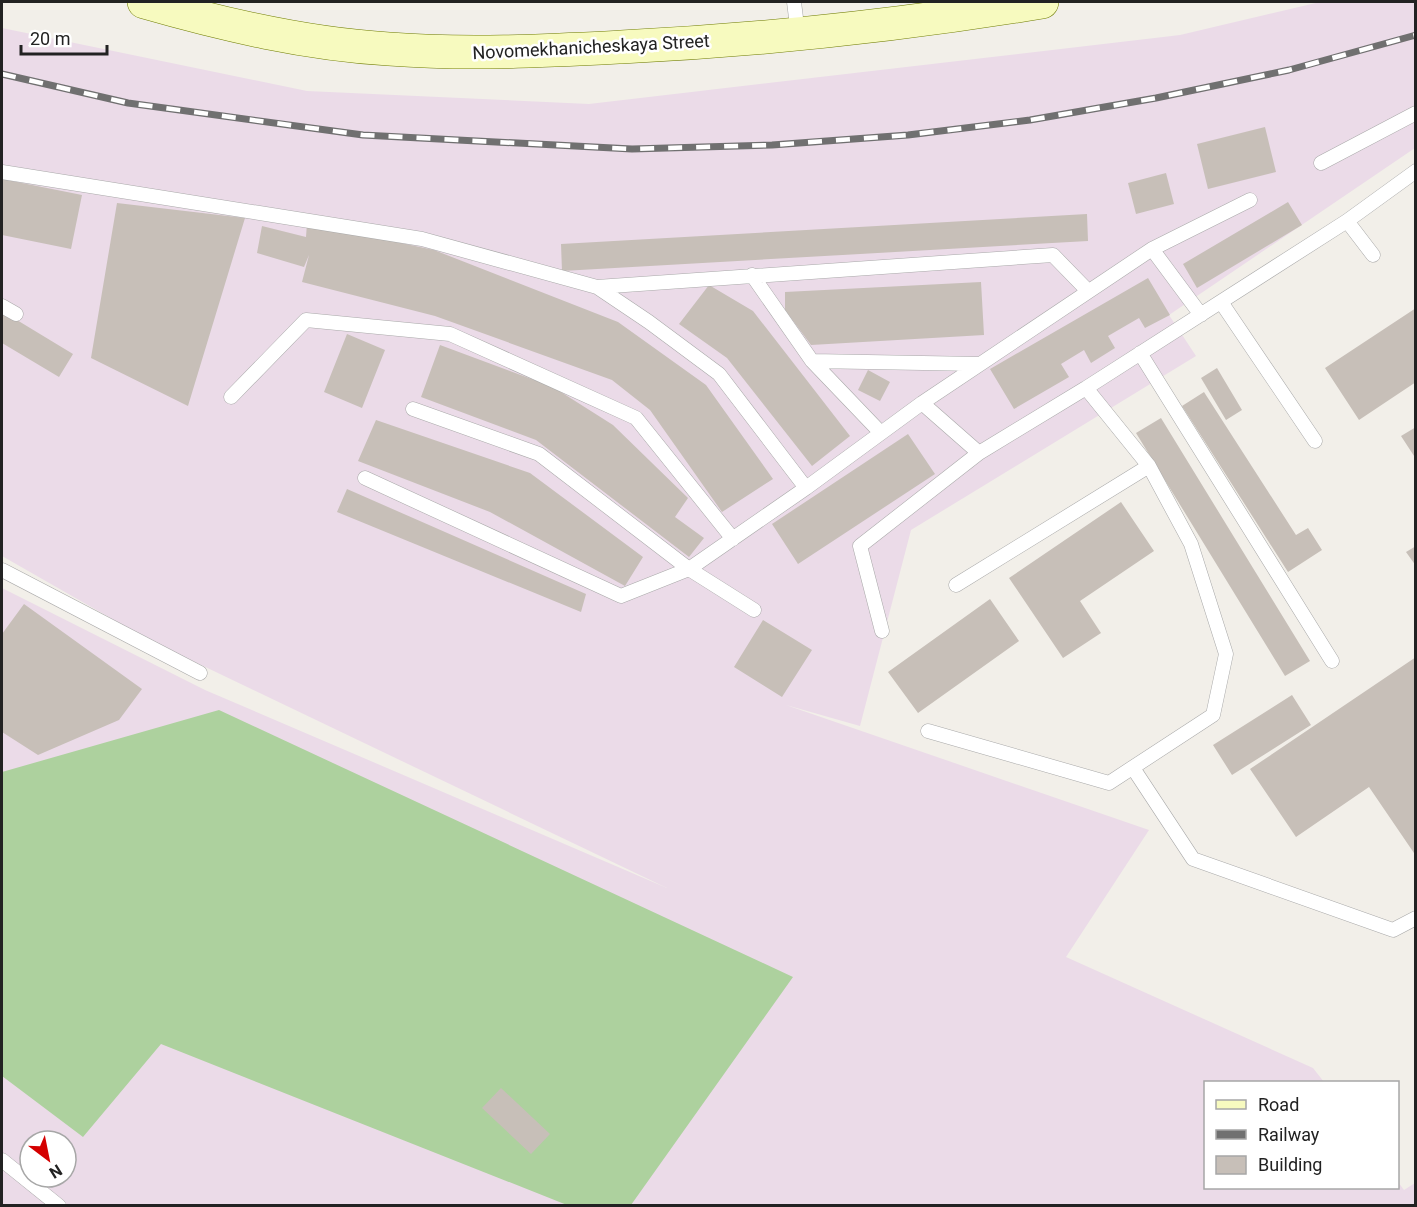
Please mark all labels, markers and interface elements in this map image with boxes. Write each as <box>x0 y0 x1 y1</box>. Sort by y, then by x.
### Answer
scale bar <box>21 18 106 56</box>
text: 20 m <box>30 28 70 49</box>
street label: Novomekhanicheskaya Street <box>472 30 710 63</box>
legend <box>1204 1081 1399 1189</box>
text: Road <box>1258 1094 1299 1115</box>
text: Railway <box>1258 1124 1320 1145</box>
north arrow <box>18 1129 78 1189</box>
text: Building <box>1258 1154 1322 1175</box>
text: N <box>46 1160 66 1182</box>

